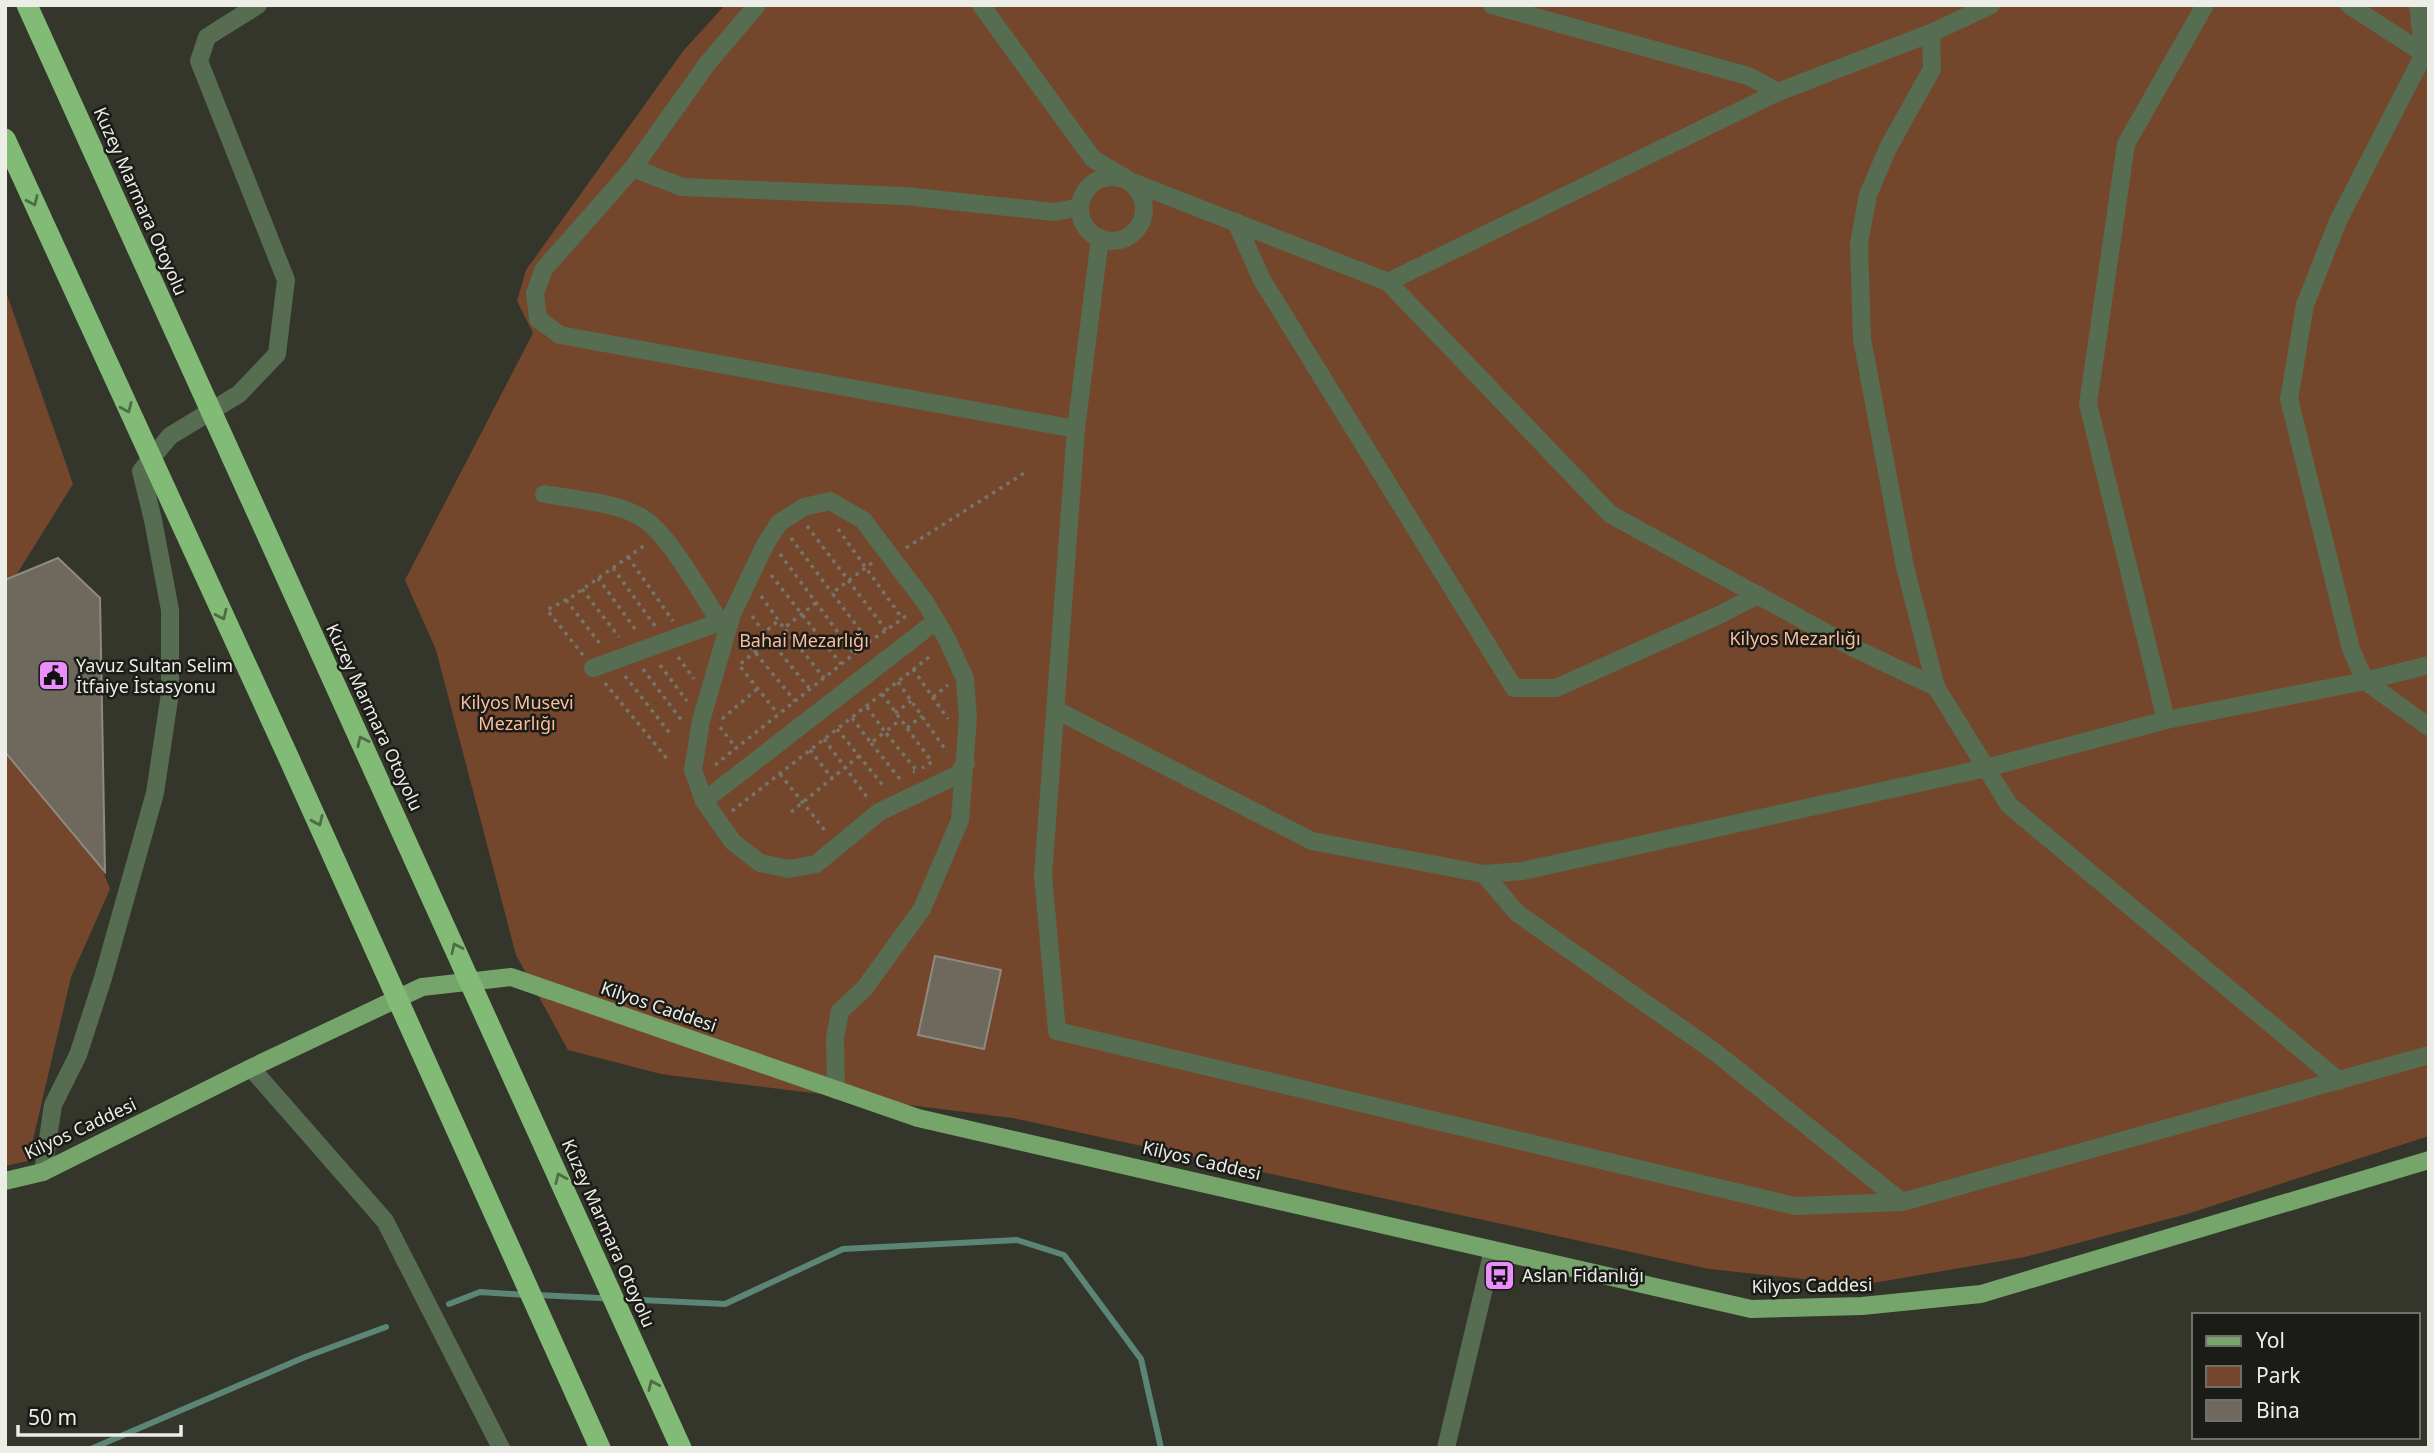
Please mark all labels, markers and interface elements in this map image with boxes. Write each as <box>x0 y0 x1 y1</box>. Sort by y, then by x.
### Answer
street label: Kuzey Marmara Otoyolu <box>89 103 193 299</box>
one-way arrow <box>25 194 39 206</box>
one-way arrow <box>119 401 133 413</box>
one-way arrow <box>214 608 228 620</box>
street label: Kuzey Marmara Otoyolu <box>321 620 429 814</box>
park label: Kilyos Mezarlığı <box>1729 626 1861 650</box>
park label: Bahai Mezarlığı <box>739 628 869 652</box>
place label: Yavuz Sultan Selim İtfaiye İstasyonu <box>76 653 233 698</box>
public building icon: Yavuz Sultan Selim İtfaiye İstasyonu <box>36 658 70 692</box>
park label: Kilyos Musevi Mezarlığı <box>460 690 574 735</box>
one-way arrow <box>356 736 370 748</box>
one-way arrow <box>309 814 323 826</box>
one-way arrow <box>450 943 464 955</box>
street label: Kilyos Caddesi <box>598 975 720 1037</box>
street label: Kilyos Caddesi <box>20 1092 140 1164</box>
street label: Kuzey Marmara Otoyolu <box>557 1135 661 1331</box>
street label: Kilyos Caddesi <box>1140 1135 1264 1185</box>
one-way arrow <box>554 1173 568 1185</box>
bus stop icon: Aslan Fidanlığı <box>1482 1258 1516 1292</box>
place label: Aslan Fidanlığı <box>1522 1263 1644 1287</box>
street label: Kilyos Caddesi <box>1751 1272 1873 1298</box>
legend <box>2192 1313 2420 1439</box>
text: Yol <box>2256 1326 2285 1354</box>
text: Park <box>2256 1361 2301 1389</box>
one-way arrow <box>647 1380 661 1393</box>
scale bar <box>18 1394 180 1438</box>
text: Bina <box>2256 1396 2300 1424</box>
text: 50 m <box>28 1403 77 1431</box>

